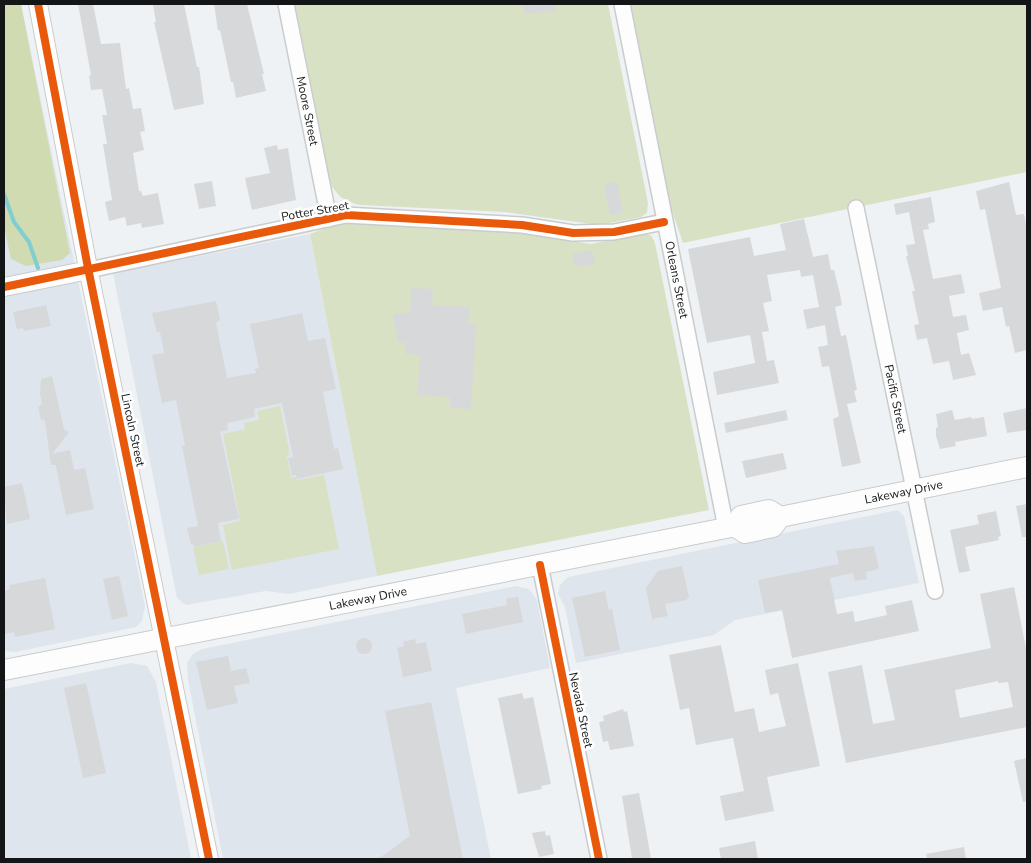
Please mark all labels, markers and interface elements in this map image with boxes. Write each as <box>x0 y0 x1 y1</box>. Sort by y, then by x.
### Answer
street label: Moore Street <box>293 75 322 148</box>
street label: Potter Street <box>280 197 351 225</box>
street label: Orleans Street <box>661 240 692 320</box>
street label: Pacific Street <box>880 363 910 436</box>
street label: Lincoln Street <box>117 392 149 469</box>
street label: Lakeway Drive <box>863 476 944 508</box>
street label: Lakeway Drive <box>328 583 408 614</box>
street label: Nevada Street <box>565 671 597 750</box>

